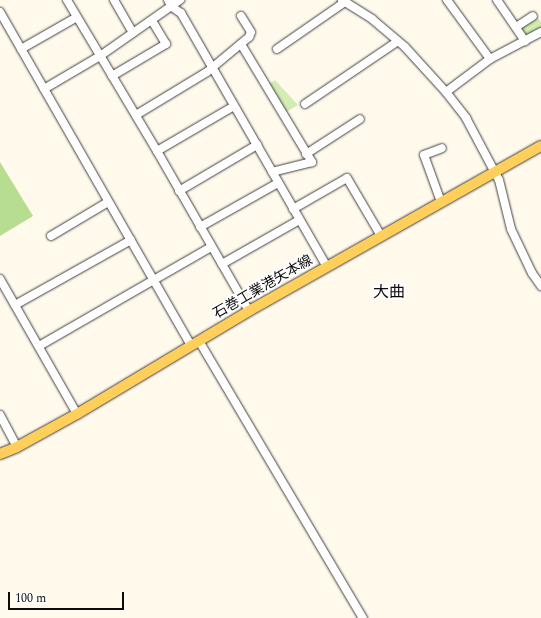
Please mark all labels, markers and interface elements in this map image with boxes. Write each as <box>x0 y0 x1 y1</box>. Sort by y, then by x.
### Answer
street label: 石巻工業港矢本線 <box>210 252 316 322</box>
district label: 大曲 <box>373 282 405 302</box>
scale bar <box>10 584 126 610</box>
text: 100 m <box>15 589 46 608</box>

